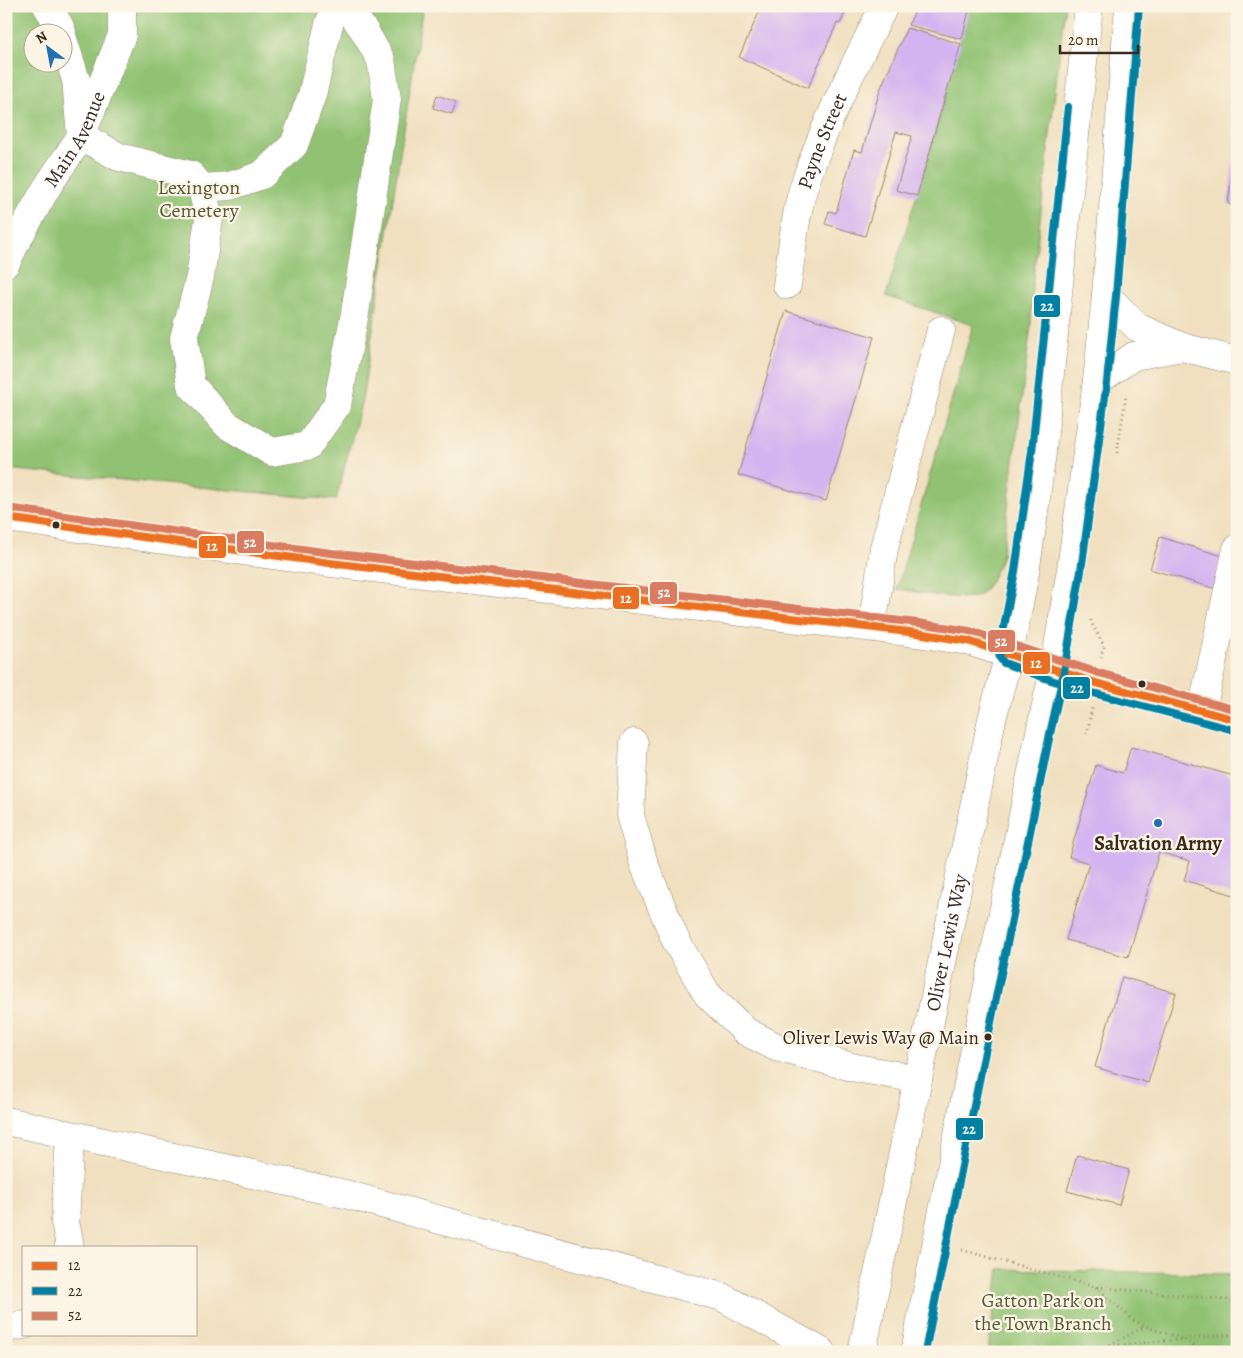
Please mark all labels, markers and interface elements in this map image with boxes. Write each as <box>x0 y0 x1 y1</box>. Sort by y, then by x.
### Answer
north arrow <box>22 22 72 72</box>
scale bar <box>1060 22 1138 54</box>
text: N <box>32 27 51 48</box>
text: 20 m <box>1068 30 1099 50</box>
street label: Main Avenue <box>38 87 112 193</box>
street label: Payne Street <box>791 88 854 193</box>
park label: Lexington Cemetery <box>158 174 240 224</box>
line badge: 22 <box>1033 294 1061 318</box>
text: 22 <box>1040 297 1054 316</box>
unlabelled marker <box>51 520 61 530</box>
line badge: 52 <box>236 530 265 554</box>
text: 52 <box>244 533 257 552</box>
line badge: 12 <box>198 535 227 559</box>
text: 12 <box>206 537 218 556</box>
line badge: 52 <box>649 581 678 605</box>
text: 52 <box>658 583 671 602</box>
line badge: 12 <box>612 586 640 610</box>
text: 12 <box>620 589 632 608</box>
line badge: 52 <box>987 629 1016 653</box>
text: 52 <box>995 632 1008 651</box>
line badge: 12 <box>1022 651 1051 675</box>
text: 12 <box>1030 654 1042 673</box>
line badge: 22 <box>1062 676 1091 700</box>
text: 22 <box>1070 679 1084 698</box>
unlabelled marker <box>1137 679 1147 689</box>
marker: Salvation Army <box>1152 817 1164 829</box>
place label: Salvation Army <box>1094 830 1223 857</box>
street label: Oliver Lewis Way <box>919 871 974 1014</box>
place label: Oliver Lewis Way @ Main <box>783 1025 979 1051</box>
marker: Oliver Lewis Way @ Main <box>983 1032 993 1042</box>
line badge: 22 <box>955 1117 984 1141</box>
text: 22 <box>962 1120 976 1139</box>
legend <box>22 1246 198 1336</box>
text: 12 <box>68 1255 80 1275</box>
text: 22 <box>68 1281 82 1301</box>
park label: Gatton Park on the Town Branch <box>974 1287 1112 1337</box>
text: 52 <box>68 1305 82 1325</box>

